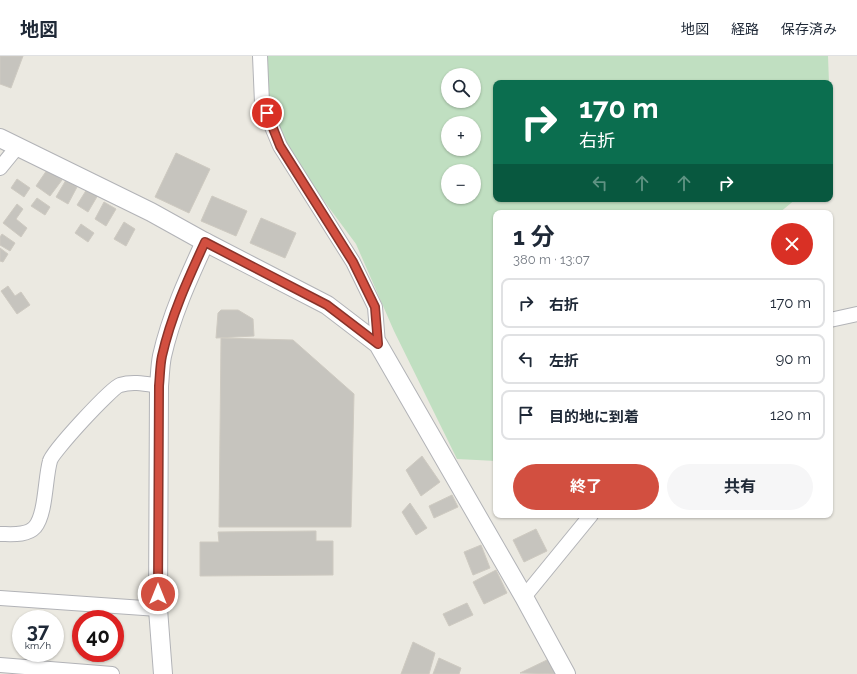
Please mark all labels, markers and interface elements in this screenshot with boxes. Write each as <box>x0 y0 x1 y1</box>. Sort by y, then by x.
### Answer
text: 地図 <box>20 18 58 40</box>
text: 地図 <box>681 21 709 37</box>
text: 経路 <box>731 21 759 37</box>
text: 保存済み <box>781 21 837 37</box>
map controls <box>441 68 481 204</box>
button: search <box>441 68 481 108</box>
text: 170 m <box>579 92 659 125</box>
pin <box>250 96 284 130</box>
icon: right <box>513 96 565 148</box>
icon: arrive <box>256 102 278 124</box>
button: + <box>441 116 481 156</box>
text: 右折 <box>579 130 615 151</box>
button: − <box>441 164 481 204</box>
icon: left <box>589 172 611 194</box>
icon: ahead <box>631 172 653 194</box>
icon: ahead <box>673 172 695 194</box>
icon: right <box>715 172 737 194</box>
text: 1 分 <box>513 222 555 251</box>
button: close <box>771 223 813 265</box>
text: 380 m · 13:07 <box>513 252 590 267</box>
icon: right <box>515 292 537 314</box>
text: 170 m <box>770 294 811 312</box>
text: 右折 <box>549 296 579 314</box>
icon: left <box>515 348 537 370</box>
text: 90 m <box>775 350 811 368</box>
text: 左折 <box>549 352 579 370</box>
icon: arrive <box>515 404 537 426</box>
text: 120 m <box>770 406 811 424</box>
text: 目的地に到着 <box>549 408 639 426</box>
button: 終了 <box>513 464 659 510</box>
button: 共有 <box>667 464 813 510</box>
position arrow <box>137 573 179 615</box>
speed limit sign: 40 <box>72 610 124 662</box>
text: 37 <box>27 619 49 643</box>
text: km/h <box>25 640 51 651</box>

